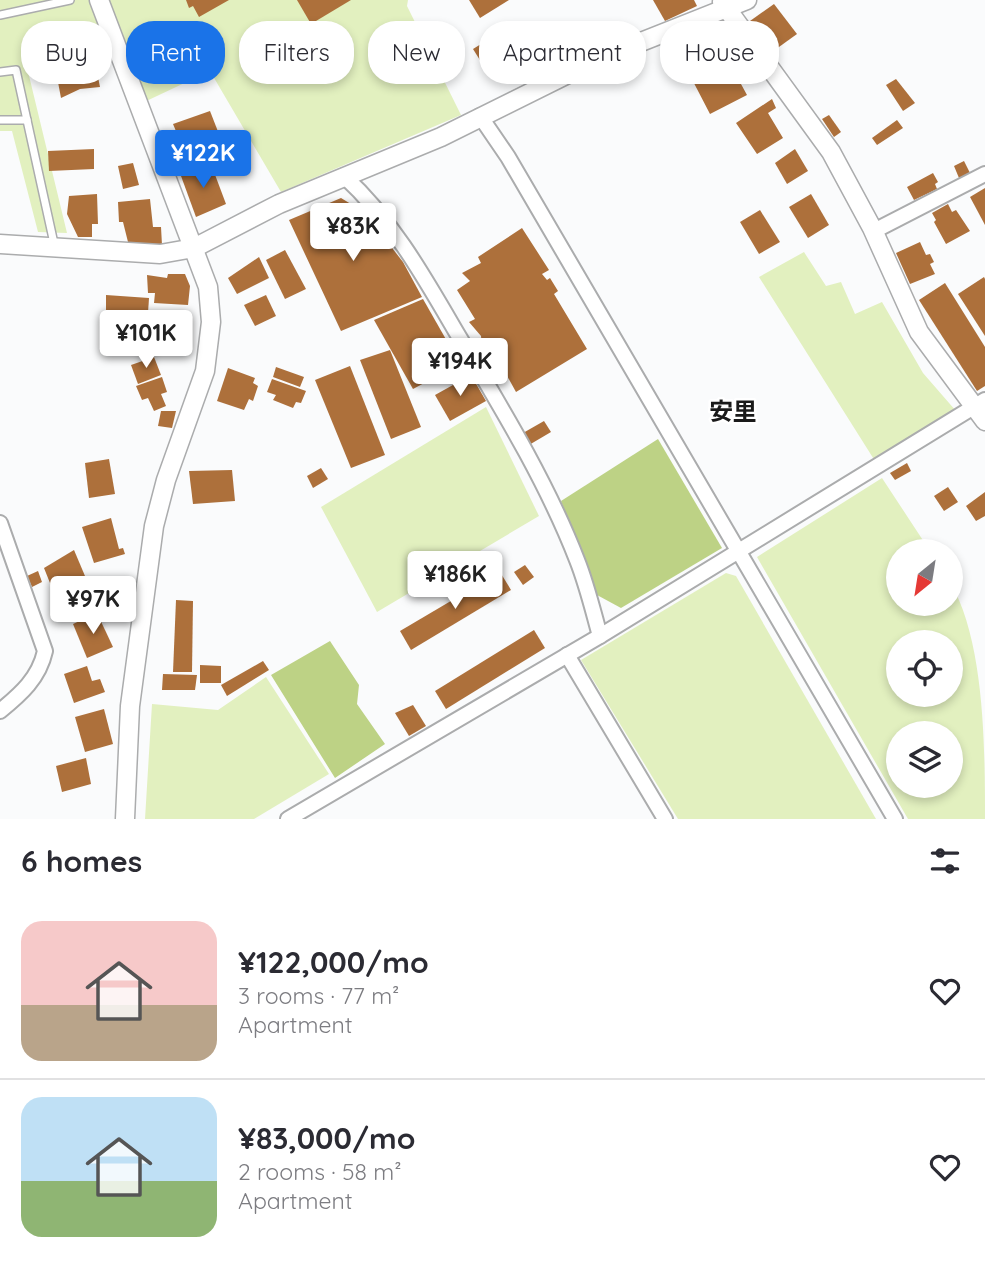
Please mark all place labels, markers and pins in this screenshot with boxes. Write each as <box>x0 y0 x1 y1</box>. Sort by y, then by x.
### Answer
pin: ¥122K <box>154 130 252 190</box>
pin: ¥83K <box>312 204 394 263</box>
pin: ¥101K <box>97 310 195 370</box>
pin: ¥194K <box>411 338 509 398</box>
pin: ¥186K <box>406 552 504 611</box>
pin: ¥97K <box>52 576 134 636</box>

